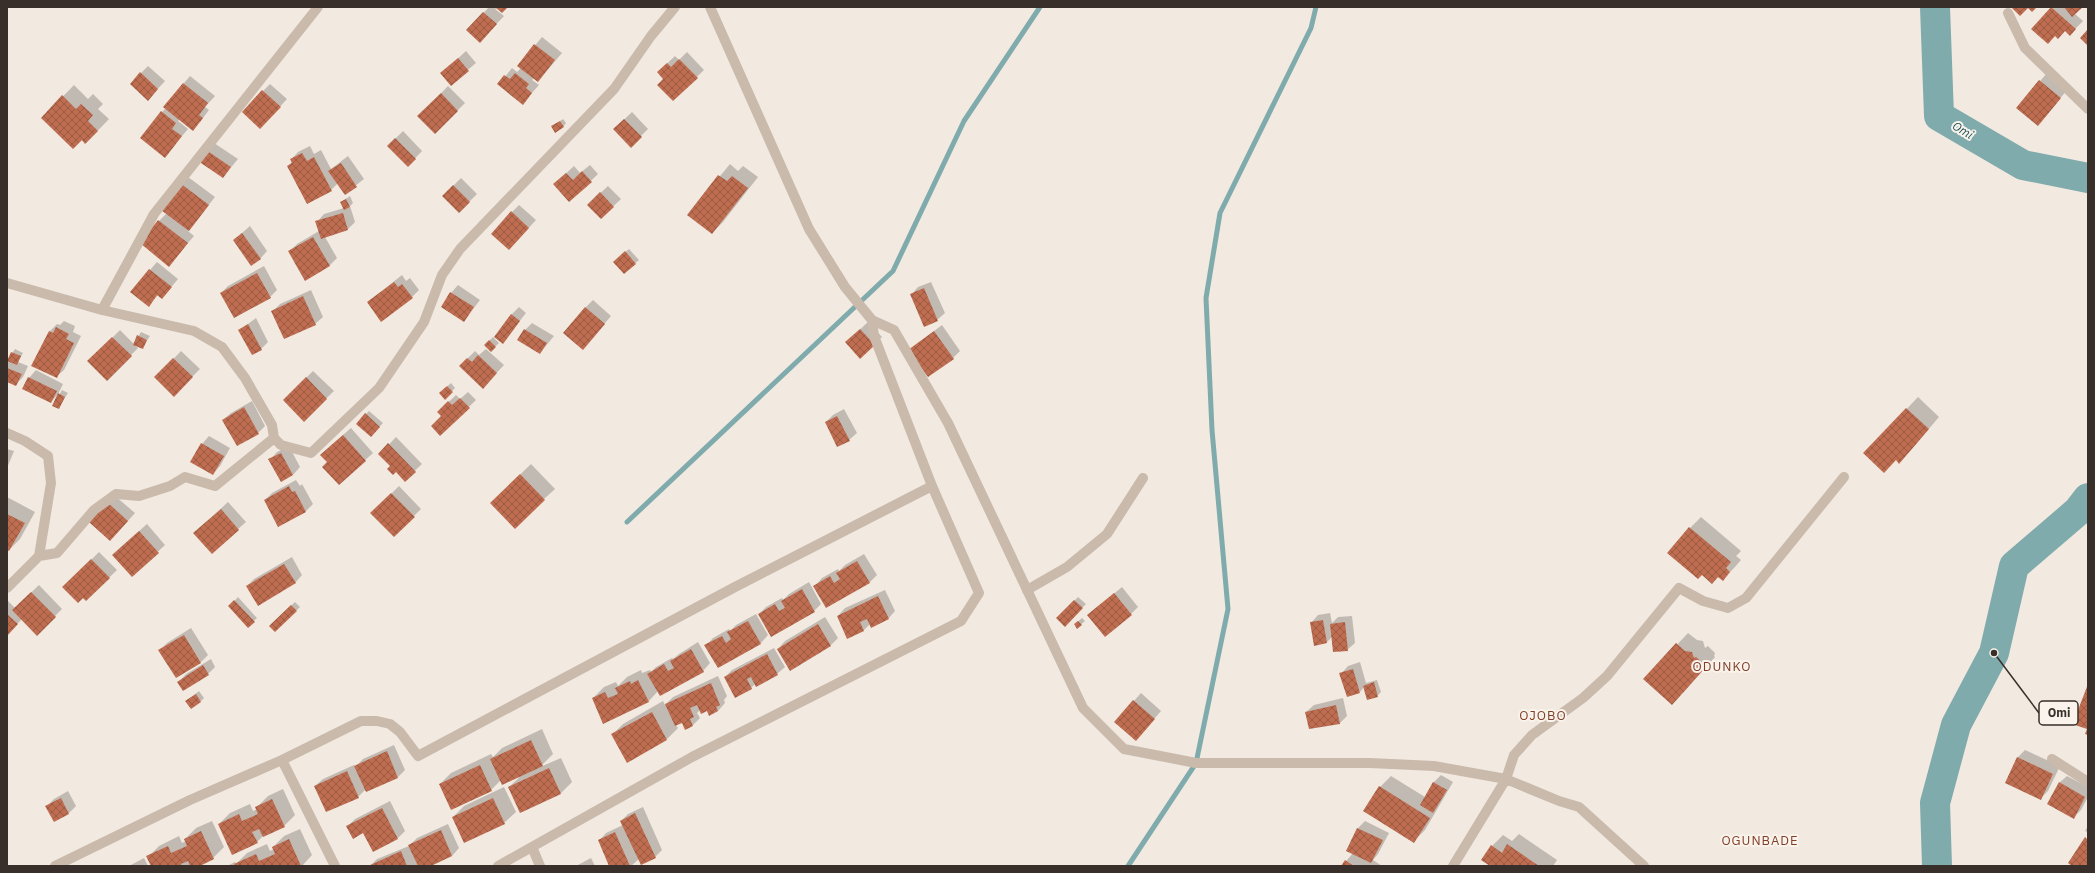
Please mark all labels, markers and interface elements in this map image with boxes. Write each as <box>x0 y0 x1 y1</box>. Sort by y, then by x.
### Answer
water label: Omi <box>1950 118 1977 142</box>
district label: ODUNKO <box>1692 658 1752 675</box>
callout: Omi <box>2039 701 2078 725</box>
text: Omi <box>2048 705 2070 720</box>
district label: OJOBO <box>1519 707 1567 724</box>
district label: OGUNBADE <box>1721 832 1799 849</box>

